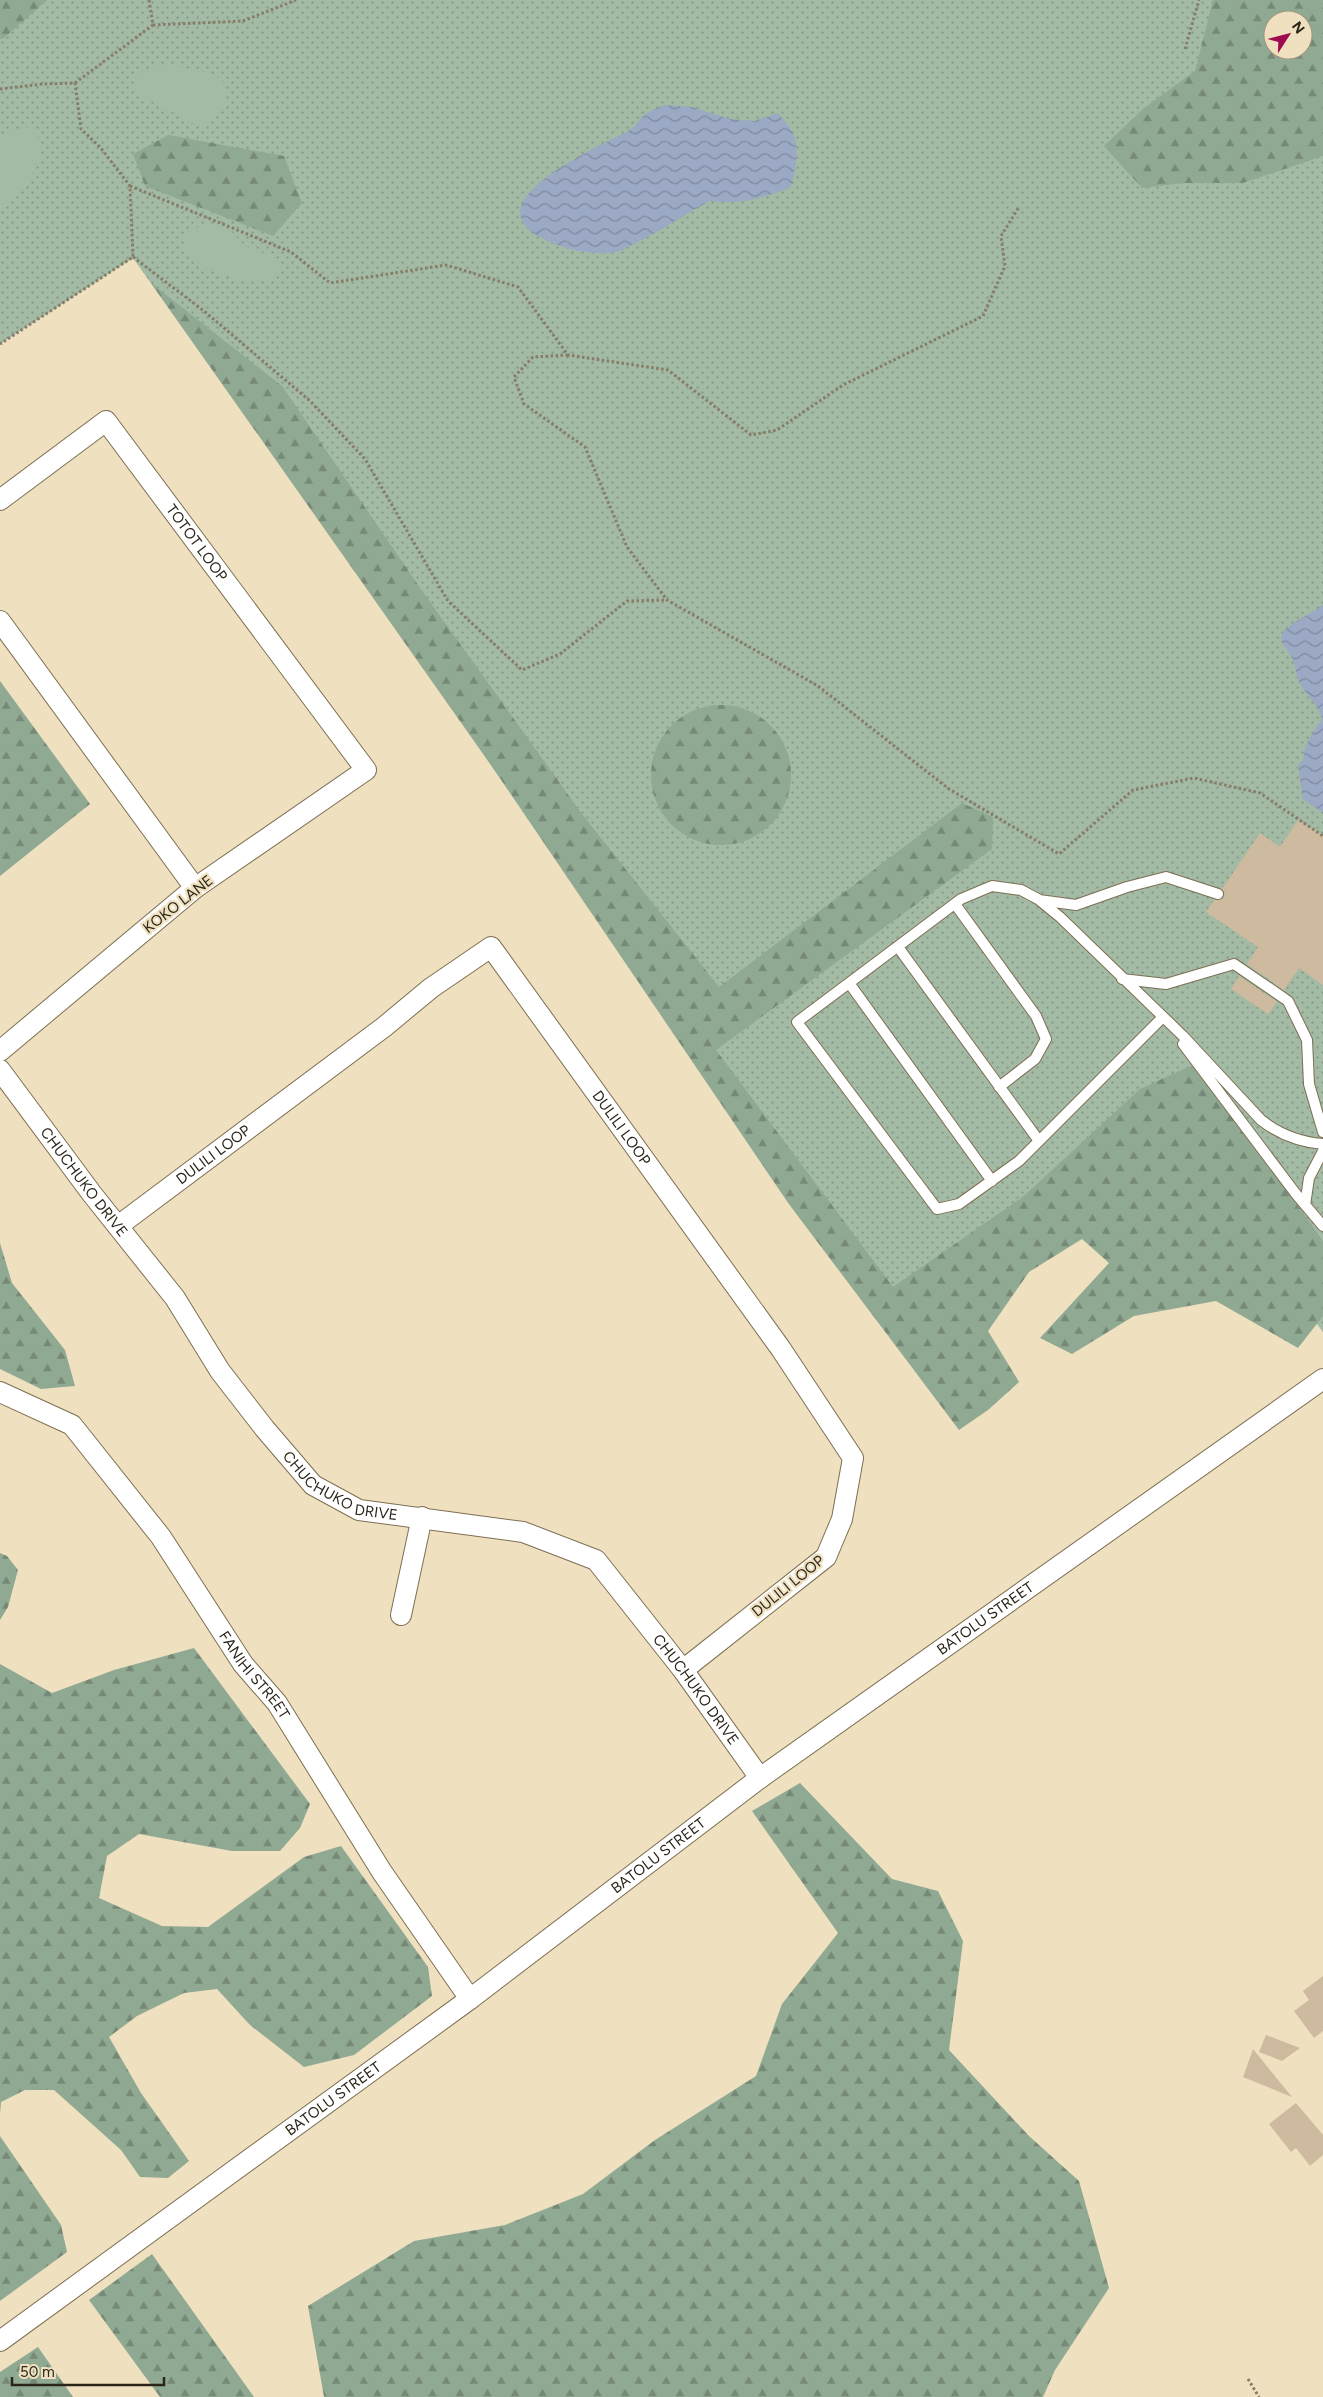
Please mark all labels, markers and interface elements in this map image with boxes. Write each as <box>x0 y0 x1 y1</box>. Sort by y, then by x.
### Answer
north arrow <box>1263 10 1313 60</box>
text: N <box>1288 18 1308 37</box>
street label: TOTOT LOOP <box>162 501 231 585</box>
street label: KOKO LANE <box>139 871 217 937</box>
street label: DULILI LOOP <box>588 1087 655 1169</box>
street label: DULILI LOOP <box>173 1121 254 1188</box>
street label: CHUCHUKO DRIVE <box>37 1124 132 1240</box>
street label: CHUCHUKO DRIVE <box>279 1447 399 1524</box>
street label: DULILI LOOP <box>748 1551 828 1621</box>
street label: BATOLU STREET <box>934 1578 1038 1659</box>
street label: FANIHI STREET <box>215 1628 294 1723</box>
street label: CHUCHUKO DRIVE <box>649 1631 742 1748</box>
street label: BATOLU STREET <box>607 1813 710 1897</box>
street label: BATOLU STREET <box>282 2057 385 2139</box>
scale bar <box>12 2354 165 2386</box>
text: 50 m <box>20 2363 55 2381</box>

